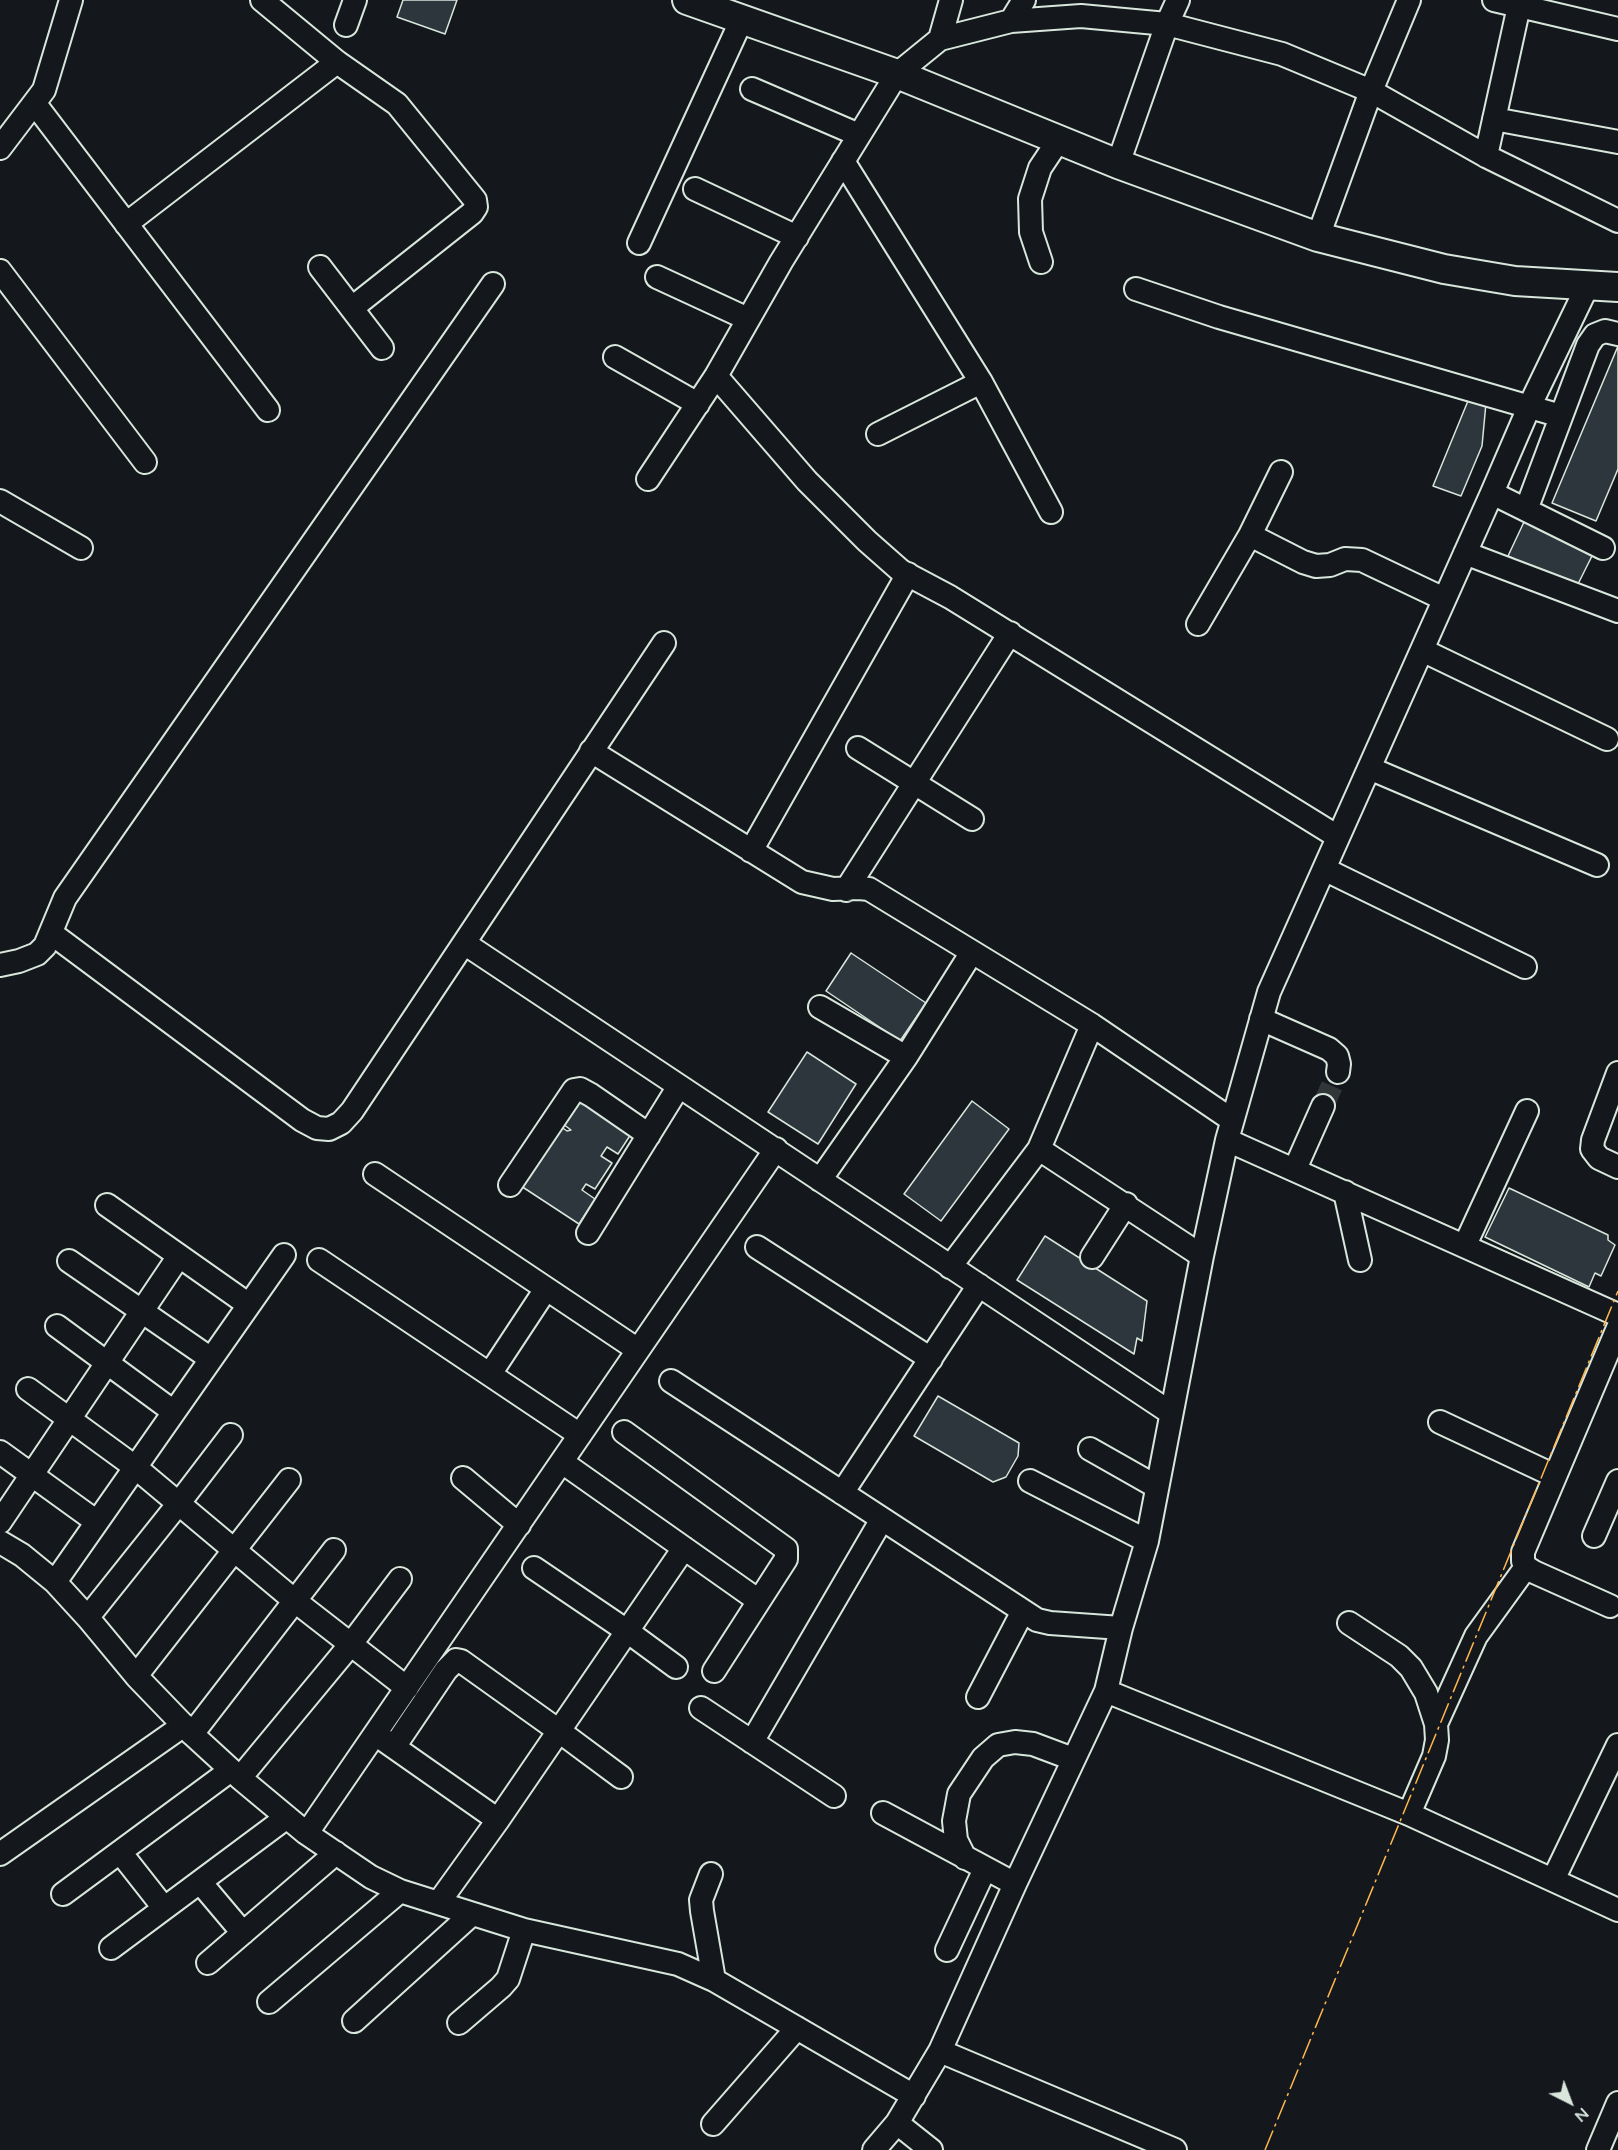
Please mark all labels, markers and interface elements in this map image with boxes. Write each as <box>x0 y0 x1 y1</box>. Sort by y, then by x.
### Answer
north arrow <box>1540 2072 1600 2132</box>
text: N <box>1571 2105 1593 2127</box>

